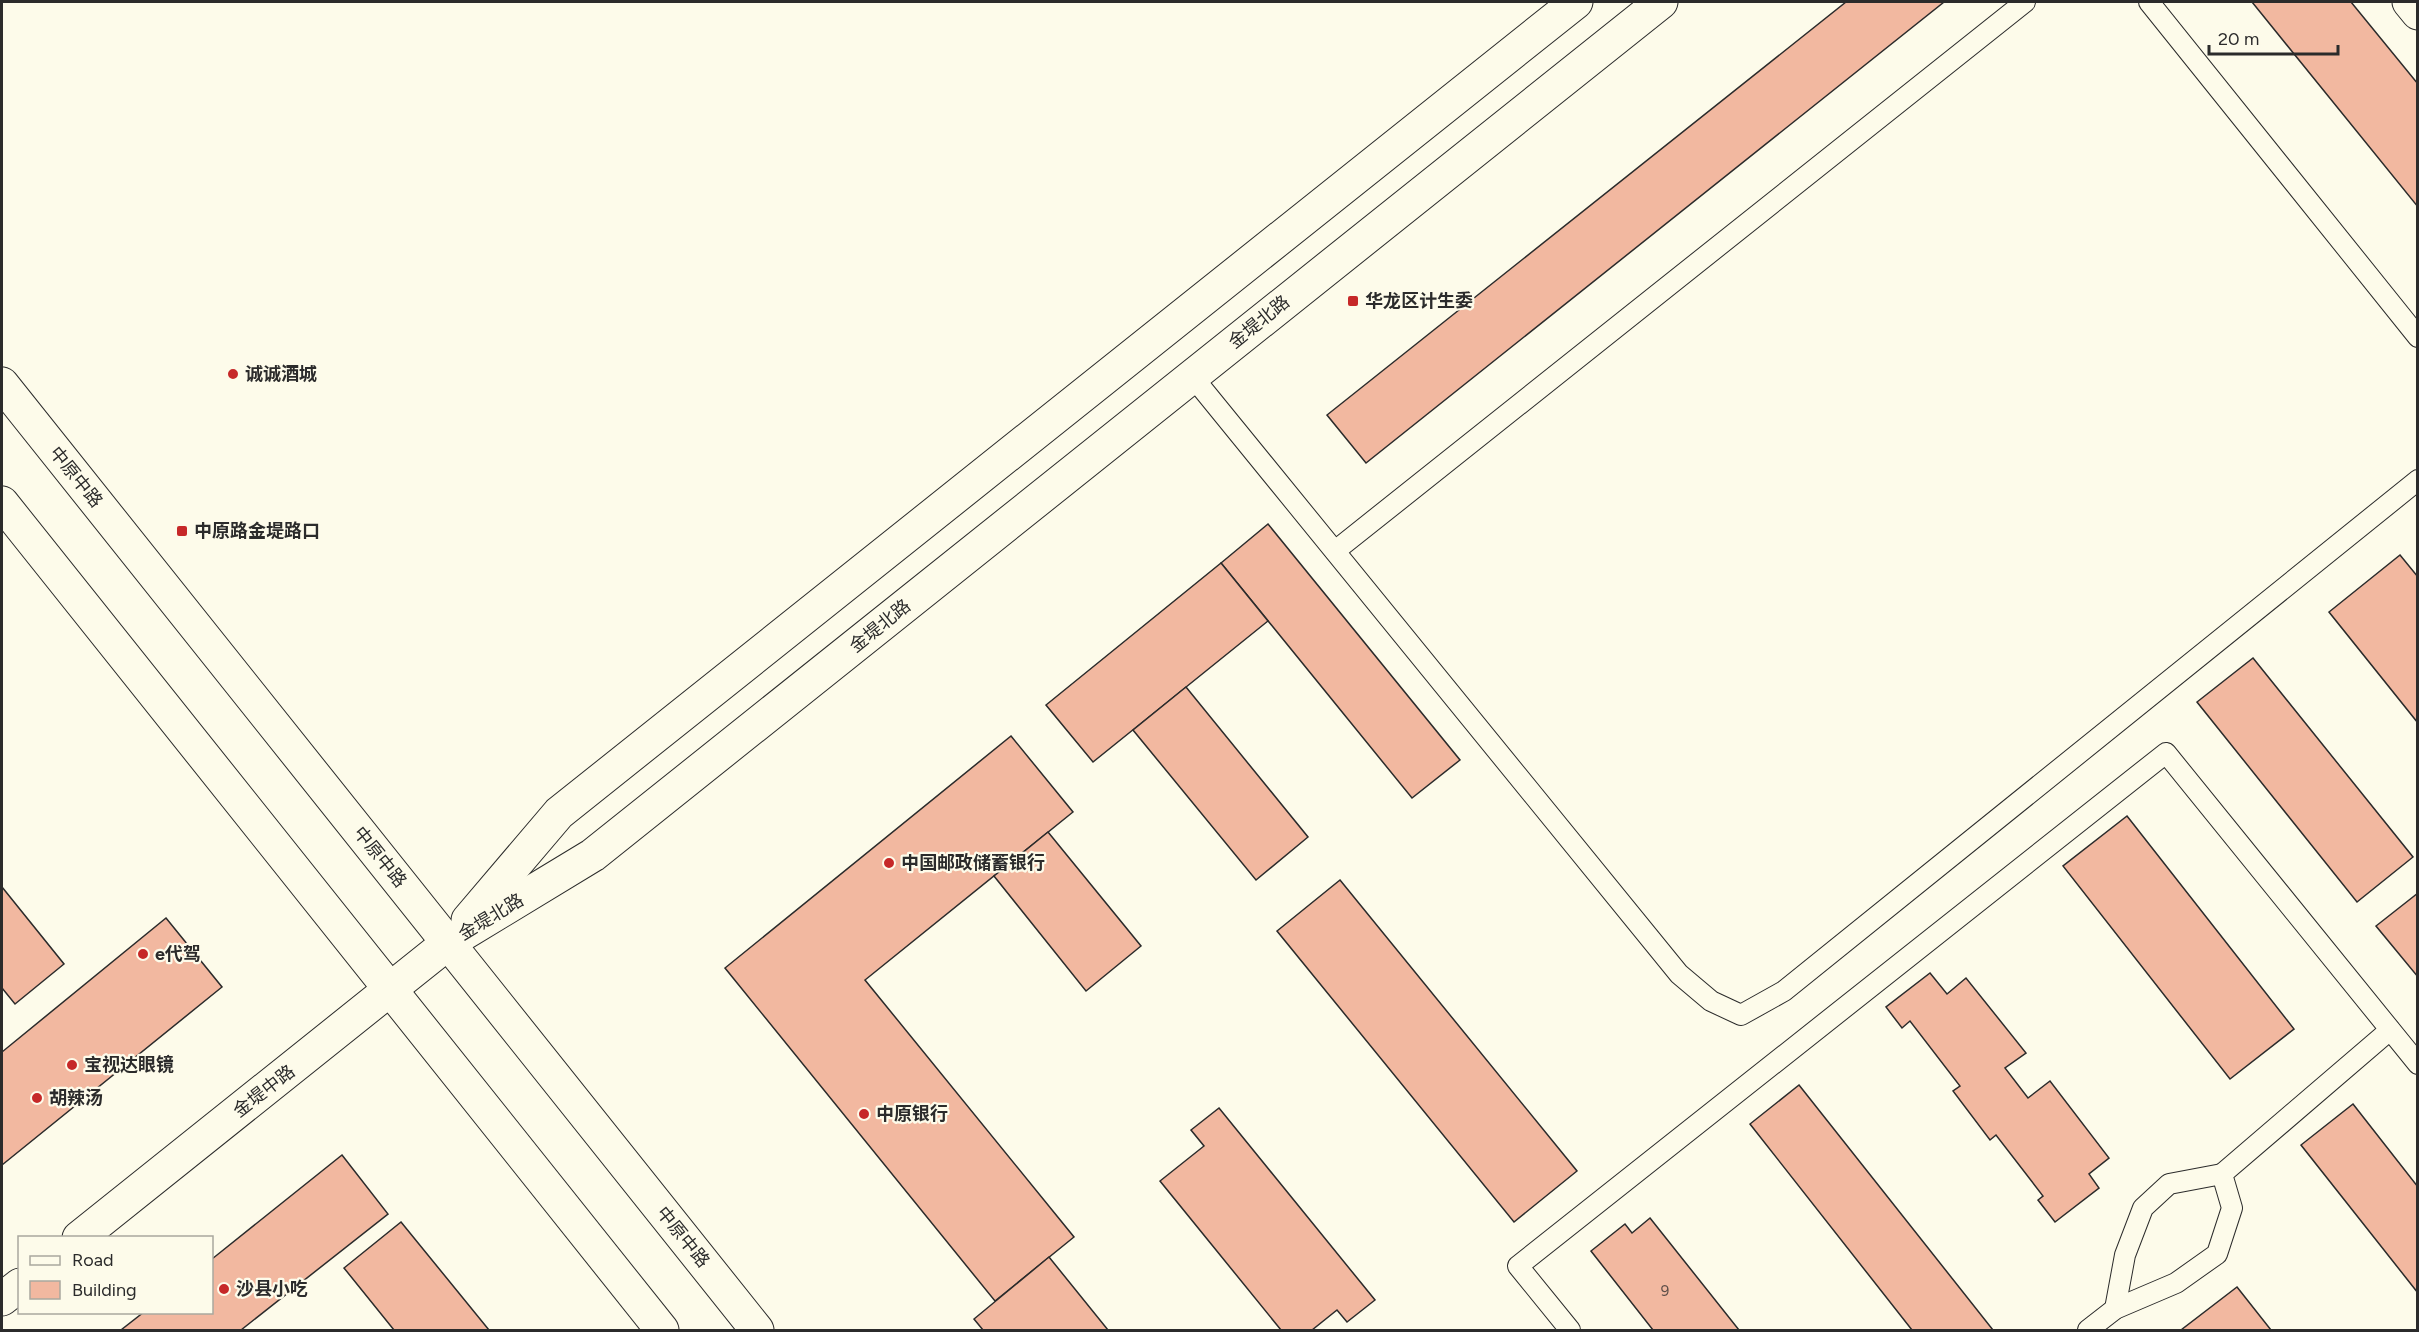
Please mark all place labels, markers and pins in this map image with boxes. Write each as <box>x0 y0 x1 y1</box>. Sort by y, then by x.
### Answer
place label: 华龙区计生委 <box>1365 290 1473 312</box>
marker: 华龙区计生委 <box>1346 294 1360 308</box>
place label: 诚诚酒城 <box>245 363 317 385</box>
marker: 诚诚酒城 <box>226 367 240 381</box>
place label: 中原路金堤路口 <box>194 520 320 542</box>
marker: 中原路金堤路口 <box>175 524 189 538</box>
place label: 中国邮政储蓄银行 <box>901 852 1045 874</box>
marker: 中国邮政储蓄银行 <box>882 856 896 870</box>
place label: e代驾 <box>155 943 201 965</box>
marker: e代驾 <box>136 947 150 961</box>
place label: 宝视达眼镜 <box>84 1054 174 1076</box>
marker: 宝视达眼镜 <box>65 1058 79 1072</box>
place label: 胡辣汤 <box>49 1087 103 1109</box>
marker: 胡辣汤 <box>30 1091 44 1105</box>
place label: 中原银行 <box>876 1103 948 1125</box>
marker: 中原银行 <box>857 1107 871 1121</box>
place label: 沙县小吃 <box>236 1278 308 1300</box>
marker: 沙县小吃 <box>217 1282 231 1296</box>

